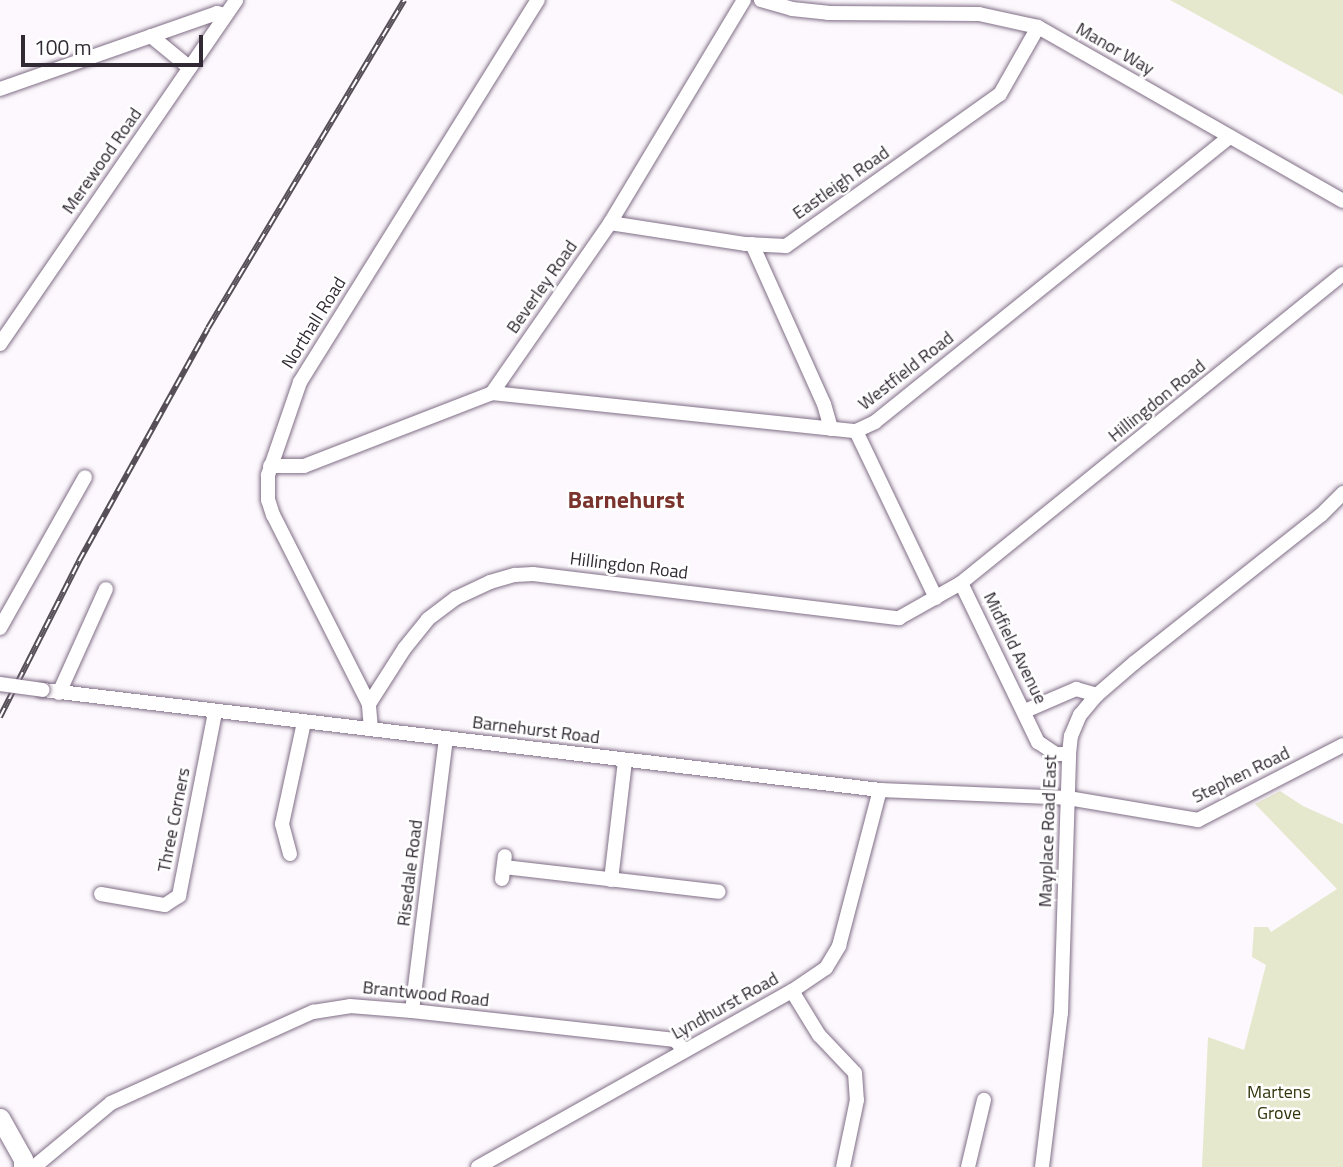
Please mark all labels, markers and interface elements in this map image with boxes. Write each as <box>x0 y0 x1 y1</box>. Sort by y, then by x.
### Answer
street label: Manor Way <box>1072 18 1158 80</box>
scale bar <box>24 21 206 65</box>
text: 100 m <box>34 31 91 63</box>
street label: Merewood Road <box>58 104 146 218</box>
street label: Eastleigh Road <box>789 142 893 224</box>
street label: Beverley Road <box>502 236 582 338</box>
street label: Northall Road <box>277 273 351 373</box>
street label: Westfield Road <box>854 327 958 415</box>
street label: Hillingdon Road <box>1104 355 1210 447</box>
district label: Barnehurst <box>568 486 684 514</box>
street label: Hillingdon Road <box>569 548 689 584</box>
street label: Midfield Avenue <box>979 589 1051 707</box>
street label: Barnehurst Road <box>471 711 601 749</box>
street label: Stephen Road <box>1189 742 1293 808</box>
street label: Mayplace Road East <box>1035 754 1061 908</box>
street label: Three Corners <box>153 766 195 874</box>
street label: Risedale Road <box>393 818 427 928</box>
street label: Lyndhurst Road <box>668 968 782 1044</box>
street label: Brantwood Road <box>362 977 490 1011</box>
park label: Martens Grove <box>1247 1082 1311 1124</box>

